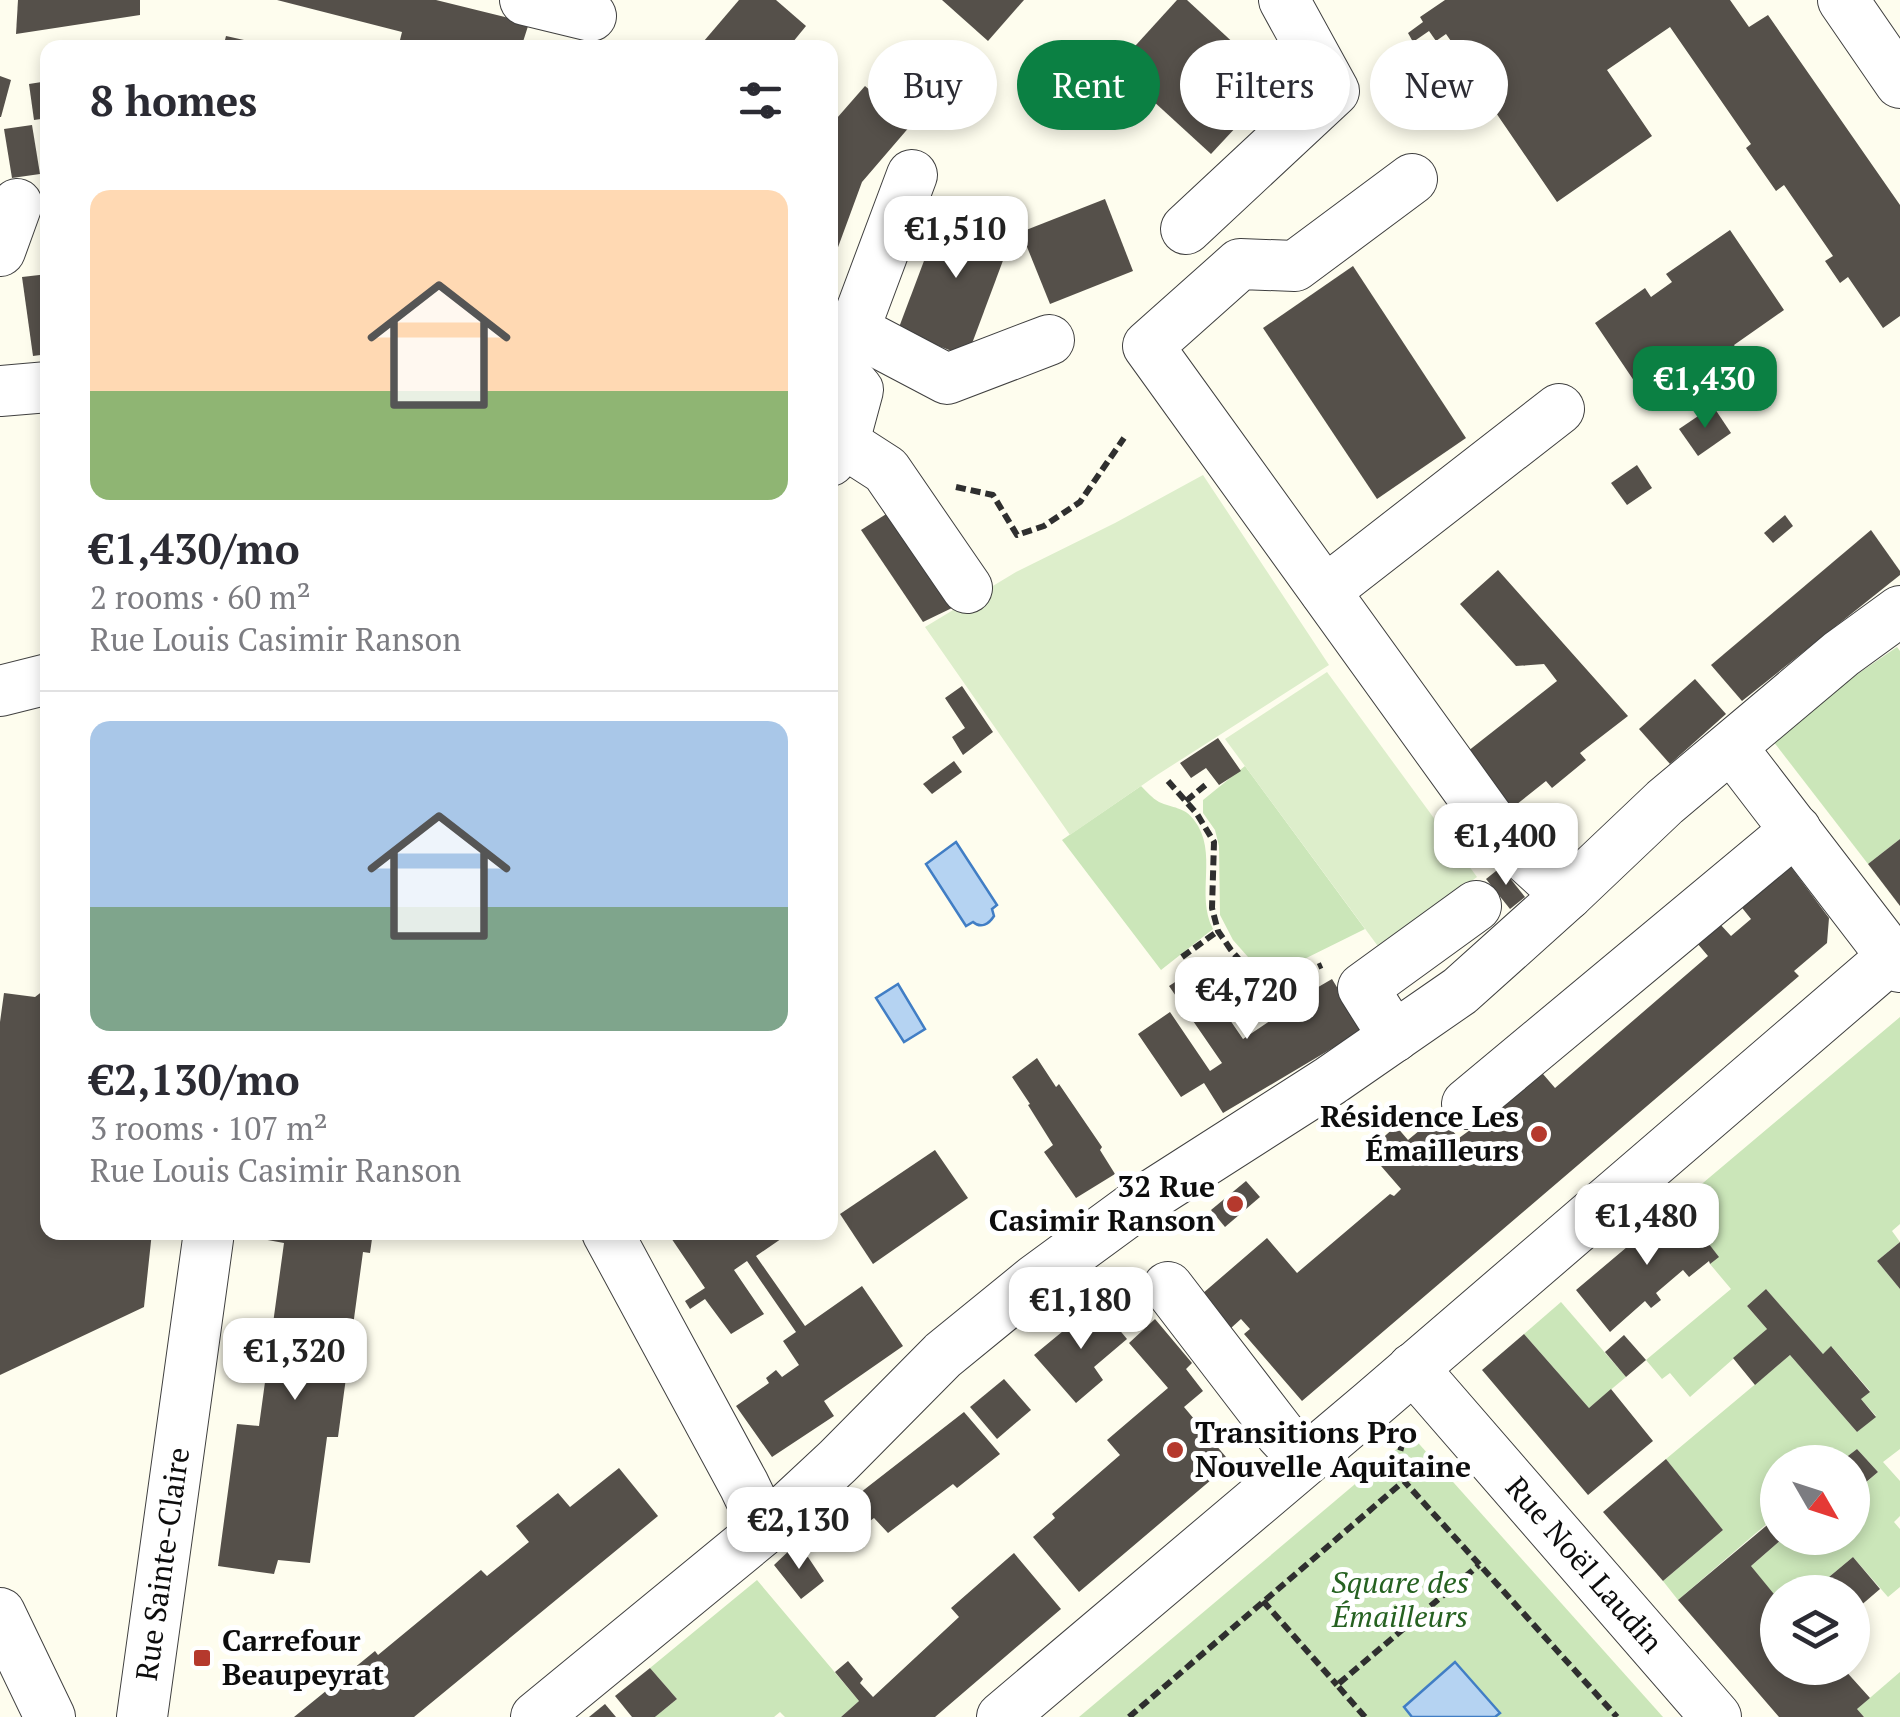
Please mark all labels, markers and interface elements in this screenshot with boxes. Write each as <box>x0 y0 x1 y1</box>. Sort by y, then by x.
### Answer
chip: Buy <box>868 40 997 130</box>
chip: Rent <box>1017 40 1160 130</box>
chip: Filters <box>1180 40 1350 130</box>
chip: New <box>1370 40 1508 130</box>
text: 8 homes <box>90 72 257 128</box>
icon: filters <box>733 73 788 128</box>
pin: €1,510 <box>875 196 1037 281</box>
text: €1,510 <box>906 207 1006 249</box>
icon: home <box>349 255 529 435</box>
pin: €1,430 <box>1624 346 1786 431</box>
text: €1,430 <box>1655 357 1755 399</box>
text: €1,430/mo <box>90 520 300 576</box>
text: 2 rooms · 60 m² <box>90 576 311 618</box>
text: Rue Louis Casimir Ranson <box>90 618 461 660</box>
icon: home <box>349 786 529 966</box>
pin: €1,400 <box>1425 803 1587 888</box>
text: €1,400 <box>1456 814 1556 856</box>
pin: €4,720 <box>1166 957 1328 1042</box>
text: €4,720 <box>1197 968 1297 1010</box>
text: €2,130/mo <box>90 1051 300 1107</box>
place label: Résidence Les Émailleurs <box>1320 1096 1519 1170</box>
text: 3 rooms · 107 m² <box>90 1107 328 1149</box>
marker: Résidence Les Émailleurs <box>1528 1123 1550 1145</box>
text: Rue Louis Casimir Ranson <box>90 1149 461 1191</box>
place label: 32 Rue Casimir Ranson <box>989 1166 1215 1240</box>
pin: €1,480 <box>1566 1183 1728 1268</box>
marker: 32 Rue Casimir Ranson <box>1224 1193 1246 1215</box>
text: €1,480 <box>1597 1194 1697 1236</box>
pin: €1,180 <box>1000 1267 1162 1352</box>
text: €1,180 <box>1031 1278 1131 1320</box>
pin: €1,320 <box>214 1318 376 1403</box>
text: €1,320 <box>245 1329 345 1371</box>
place label: Transitions Pro Nouvelle Aquitaine <box>1195 1412 1471 1486</box>
marker: Transitions Pro Nouvelle Aquitaine <box>1164 1439 1186 1461</box>
street label: Rue Sainte-Claire <box>126 1445 198 1683</box>
north arrow <box>1760 1445 1870 1555</box>
map controls <box>1760 1445 1870 1685</box>
street label: Rue Noël Laudin <box>1497 1468 1672 1661</box>
pin: €2,130 <box>718 1487 880 1572</box>
text: €2,130 <box>749 1498 849 1540</box>
park label: Square des Émailleurs <box>1331 1562 1469 1636</box>
button: layers <box>1760 1575 1870 1685</box>
place label: Carrefour Beaupeyrat <box>222 1620 384 1694</box>
marker: Carrefour Beaupeyrat <box>191 1647 213 1669</box>

